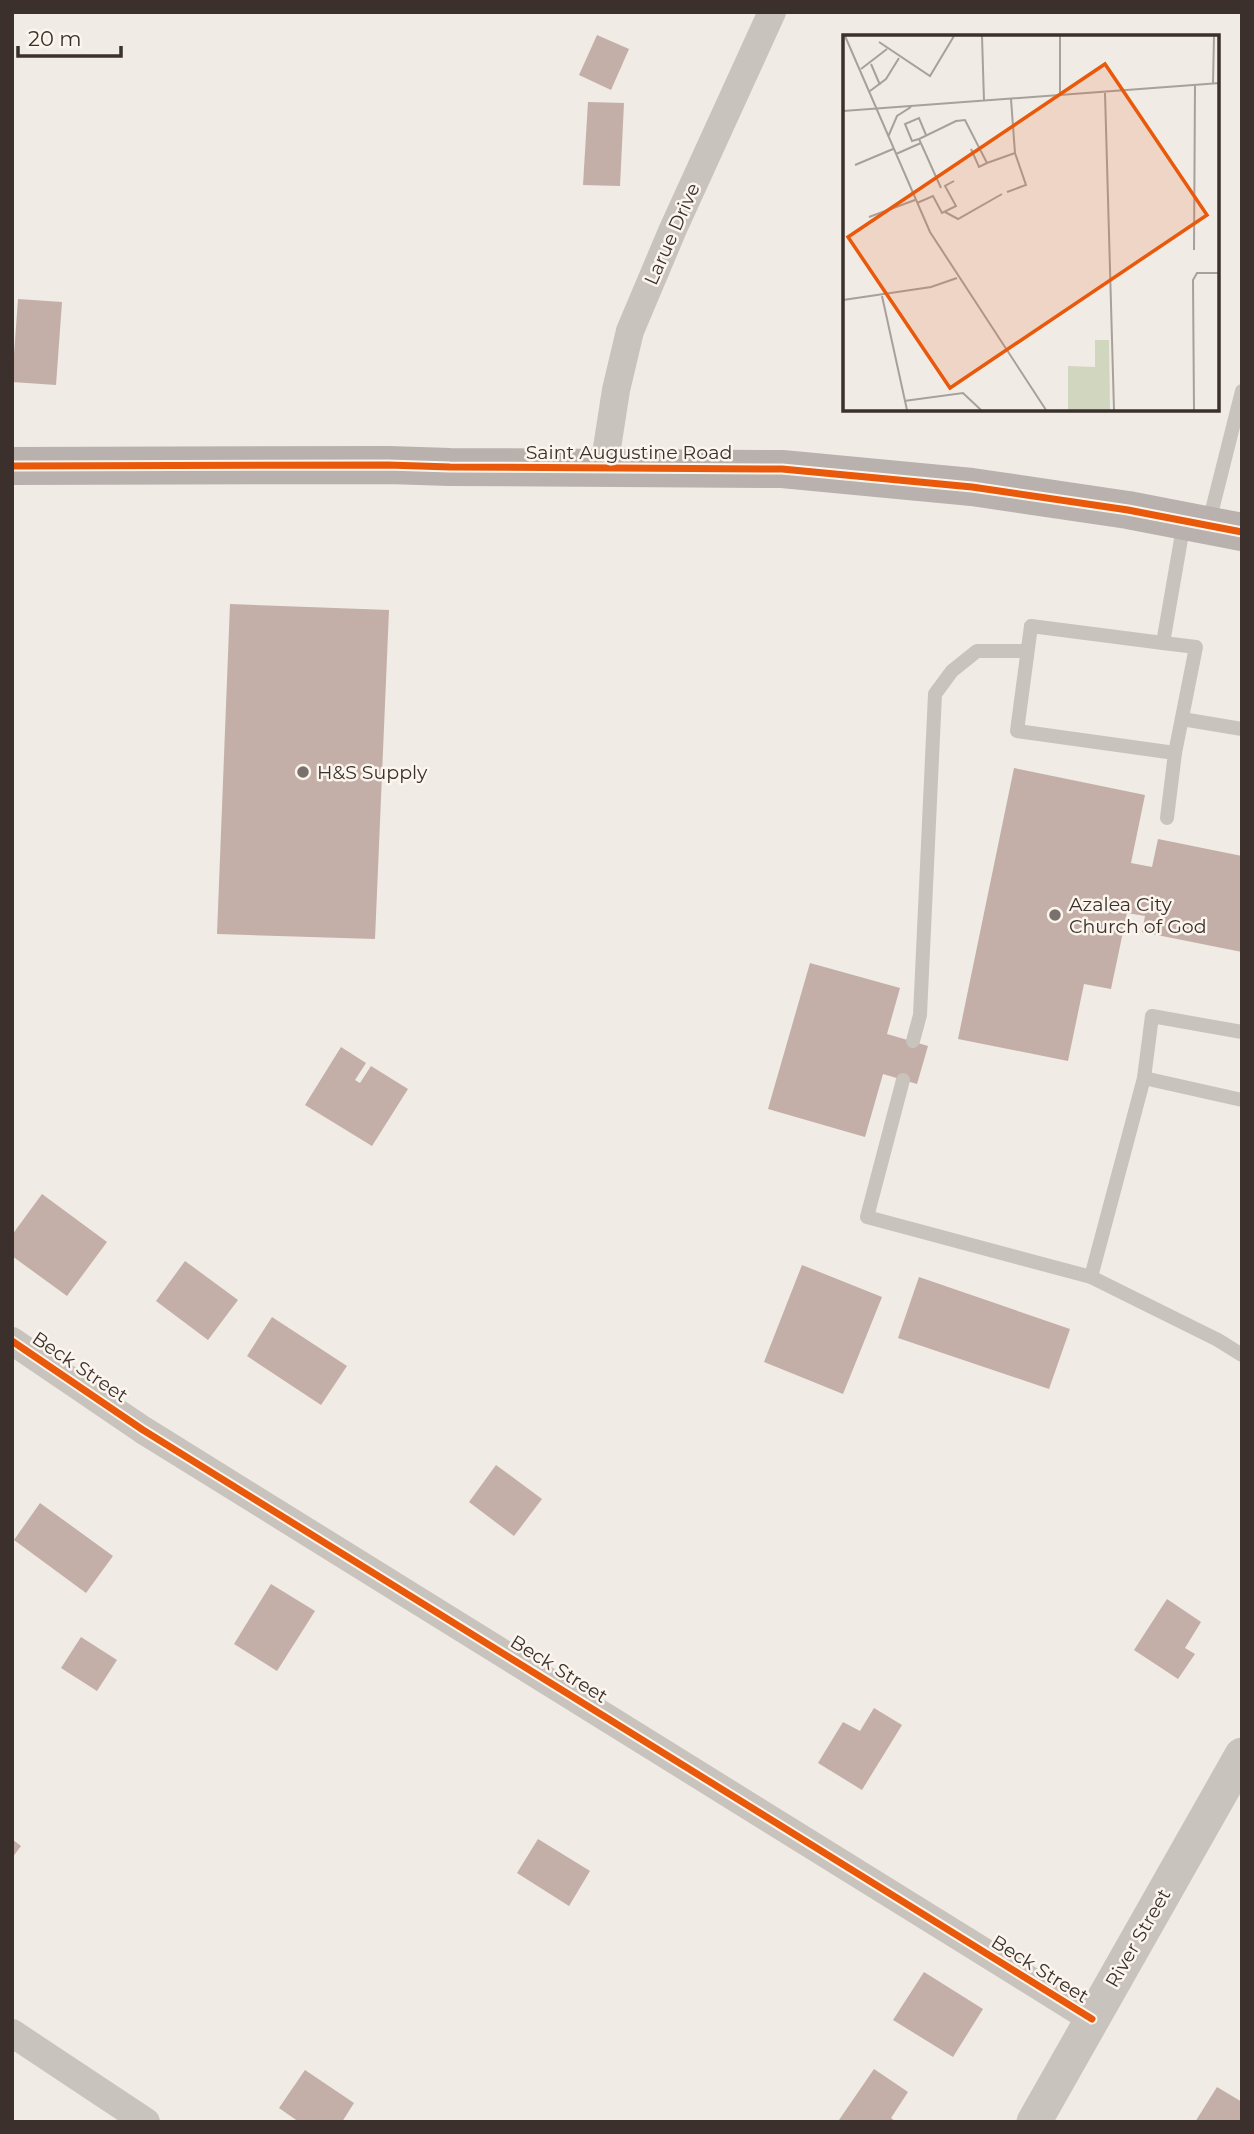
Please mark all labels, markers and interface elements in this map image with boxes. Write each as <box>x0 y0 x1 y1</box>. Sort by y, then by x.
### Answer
scale bar <box>18 14 121 58</box>
text: 20 m <box>28 26 82 51</box>
inset map <box>843 35 1219 411</box>
street label: Larue Drive <box>639 180 705 288</box>
street label: Saint Augustine Road <box>526 441 732 464</box>
place label: H&S Supply <box>317 761 428 784</box>
marker: H&S Supply <box>295 764 311 780</box>
place label: Azalea City Church of God <box>1069 893 1207 938</box>
marker: Azalea City Church of God <box>1047 907 1063 923</box>
street label: Beck Street <box>28 1327 132 1407</box>
street label: Beck Street <box>506 1630 612 1708</box>
street label: River Street <box>1100 1884 1176 1992</box>
street label: Beck Street <box>987 1930 1093 2008</box>

